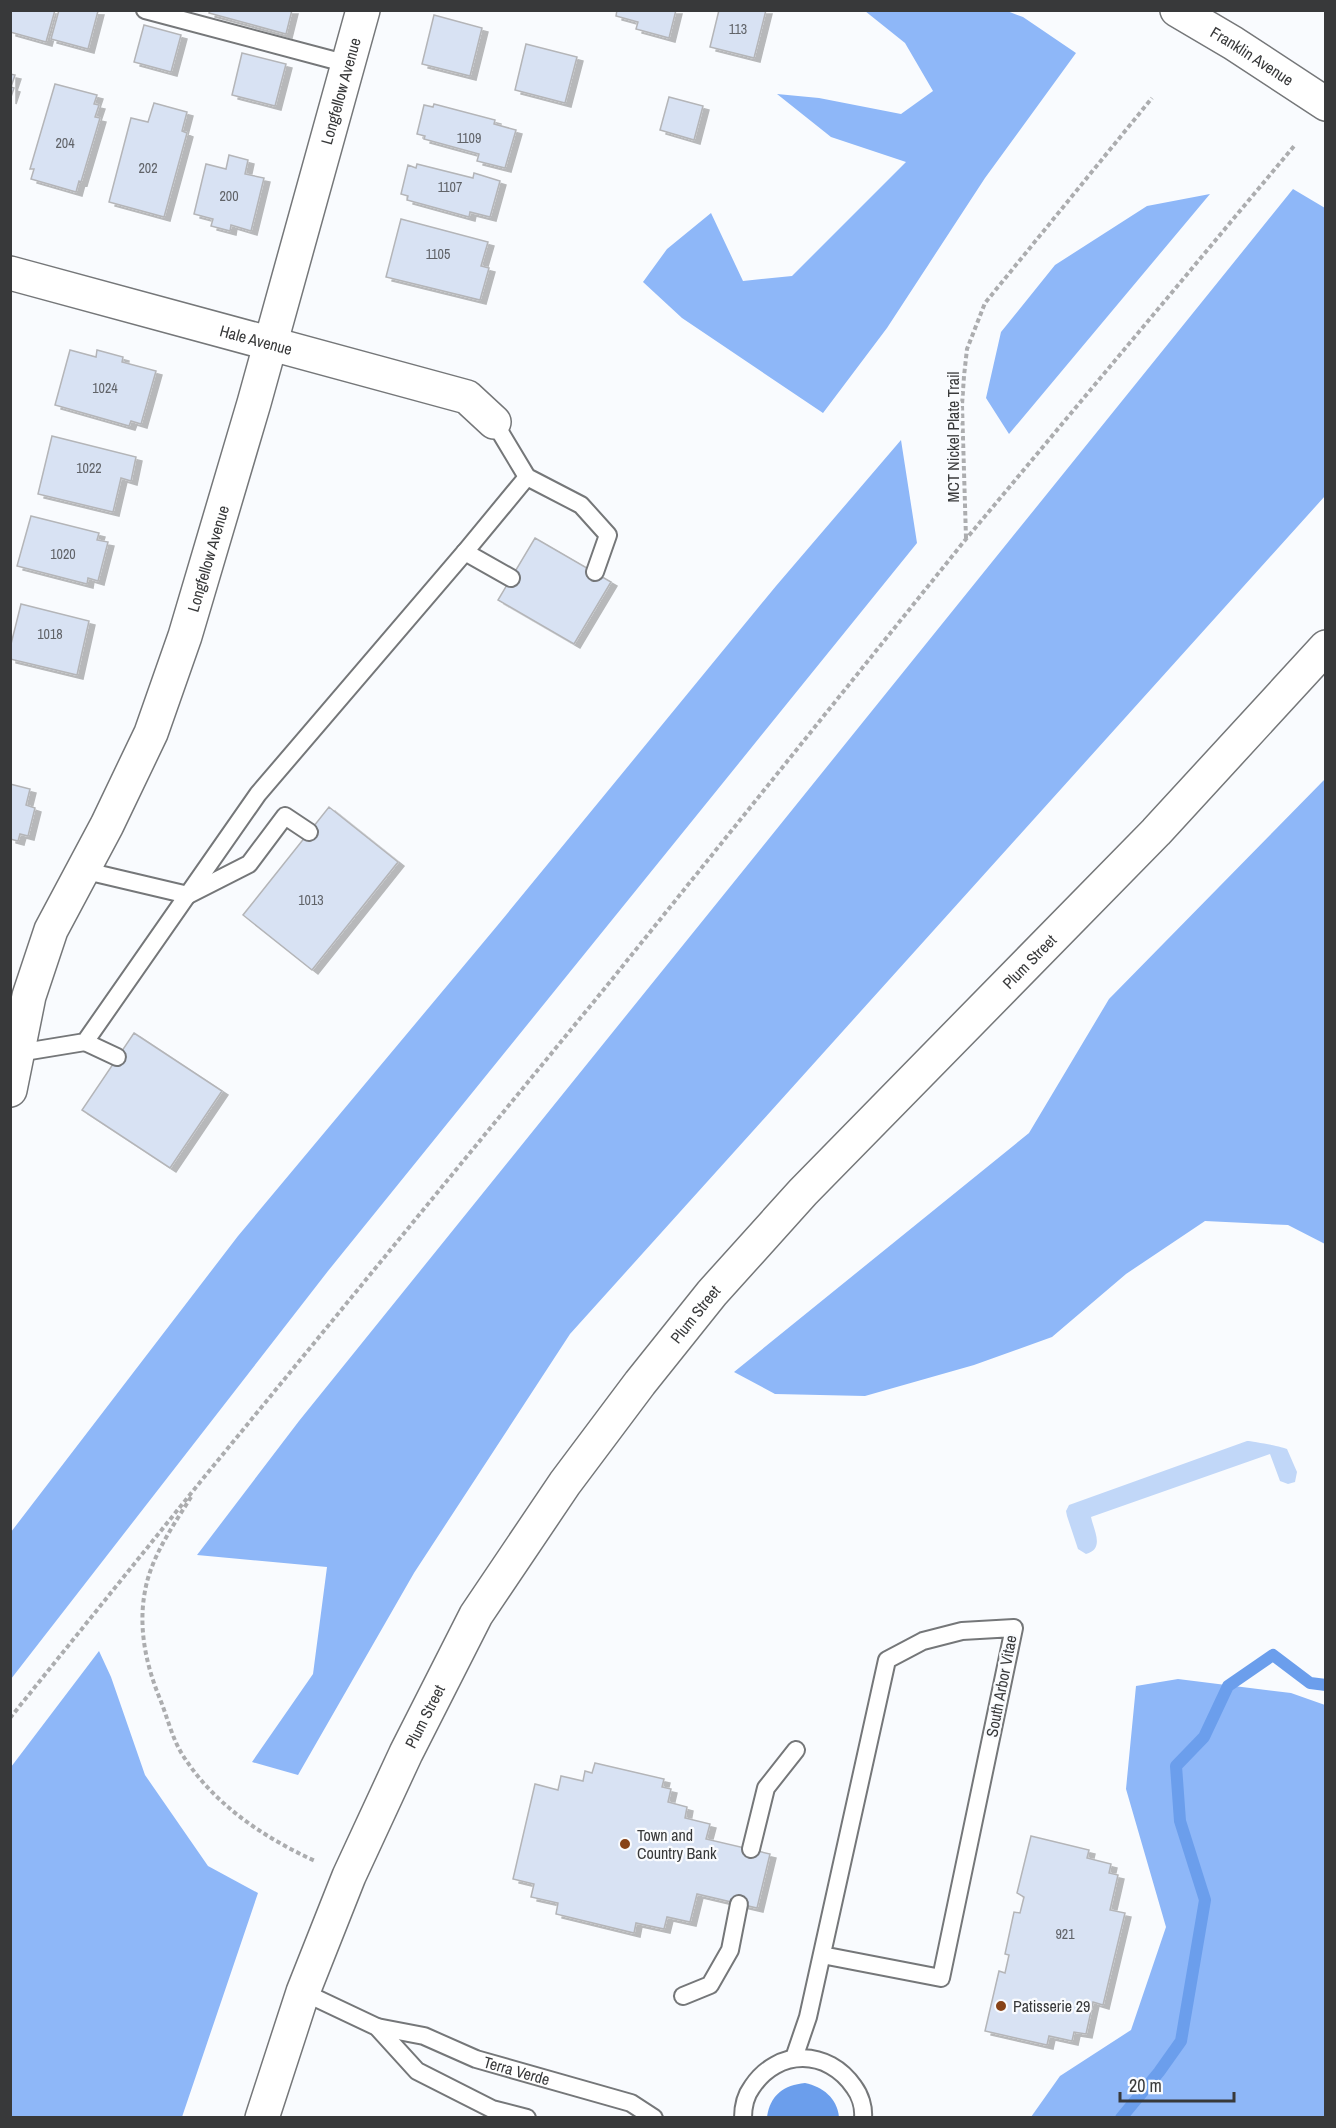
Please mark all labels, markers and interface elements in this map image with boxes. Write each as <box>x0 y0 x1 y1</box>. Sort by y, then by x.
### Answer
house number: 113 <box>729 20 747 38</box>
street label: Franklin Avenue <box>1206 21 1298 91</box>
street label: Longfellow Avenue <box>315 35 366 147</box>
house number: 1109 <box>457 129 481 147</box>
house number: 204 <box>55 134 75 152</box>
house number: 202 <box>138 159 158 177</box>
house number: 1107 <box>438 178 462 196</box>
house number: 200 <box>219 187 239 205</box>
house number: 1105 <box>426 245 450 263</box>
street label: Hale Avenue <box>217 319 295 360</box>
street label: MCT Nickel Plate Trail <box>942 371 964 503</box>
house number: 1024 <box>92 379 118 397</box>
house number: 1022 <box>76 459 102 477</box>
street label: Longfellow Avenue <box>182 503 234 614</box>
house number: 1020 <box>50 545 76 563</box>
house number: 1018 <box>37 625 63 643</box>
house number: 1013 <box>298 891 324 909</box>
street label: Plum Street <box>997 929 1061 994</box>
street label: Plum Street <box>665 1280 725 1348</box>
street label: South Arbor Vitae <box>980 1633 1022 1739</box>
street label: Plum Street <box>399 1680 450 1752</box>
place label: Town and Country Bank <box>637 1824 717 1864</box>
marker: Town and Country Bank <box>618 1837 632 1851</box>
house number: 921 <box>1055 1925 1075 1943</box>
place label: Patisserie 29 <box>1013 1995 1090 2017</box>
marker: Patisserie 29 <box>994 1999 1008 2013</box>
street label: Terra Verde <box>481 2051 552 2090</box>
scale bar <box>1120 2065 1234 2103</box>
text: 20 m <box>1129 2073 1162 2098</box>

